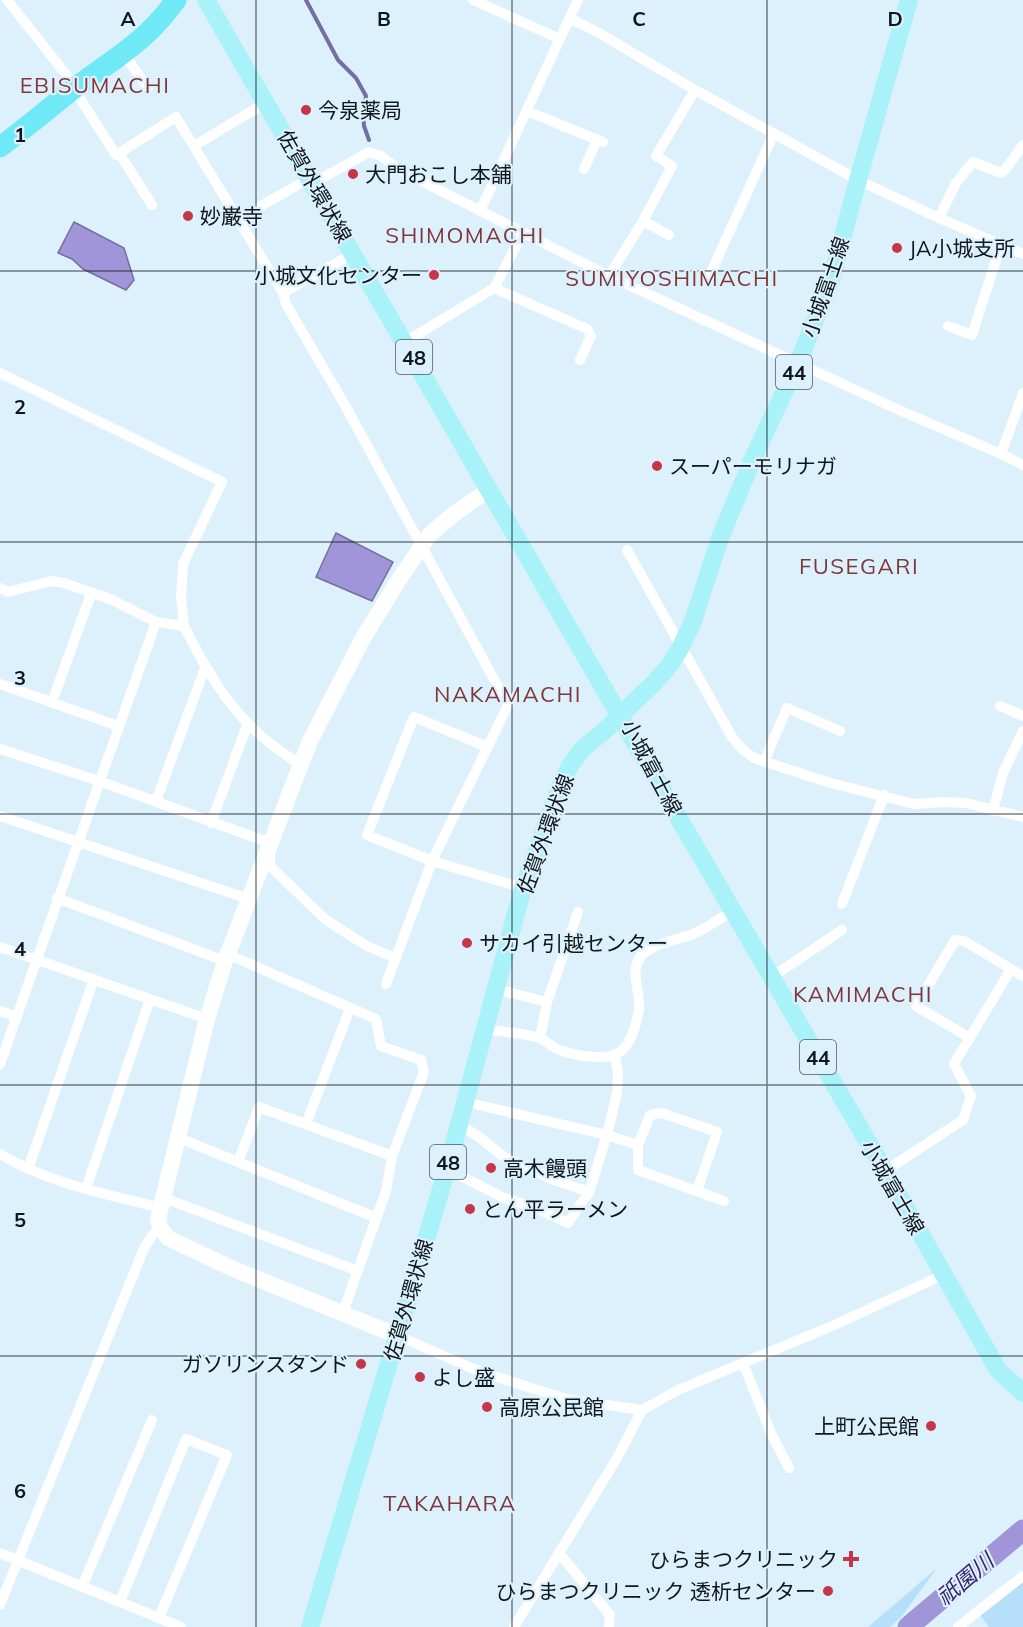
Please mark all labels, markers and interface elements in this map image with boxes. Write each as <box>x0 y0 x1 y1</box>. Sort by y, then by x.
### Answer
text: A <box>121 6 136 31</box>
text: B <box>377 6 391 31</box>
text: C <box>632 6 646 31</box>
text: D <box>887 6 903 31</box>
district label: EBISUMACHI <box>20 71 170 99</box>
place label: 今泉薬局 <box>318 97 402 123</box>
marker: 今泉薬局 <box>299 103 313 117</box>
text: 1 <box>14 122 26 147</box>
street label: 佐賀外環状線 <box>272 125 358 247</box>
place label: 大門おこし本舗 <box>365 161 512 187</box>
marker: 大門おこし本舗 <box>346 167 360 181</box>
place label: 妙巌寺 <box>200 203 263 229</box>
marker: 妙巌寺 <box>181 209 195 223</box>
district label: SHIMOMACHI <box>385 221 545 249</box>
street label: 小城富士線 <box>796 233 854 341</box>
place label: JA小城支所 <box>909 235 1015 261</box>
marker: JA小城支所 <box>890 241 904 255</box>
place label: 小城文化センター <box>254 262 422 288</box>
district label: SUMIYOSHIMACHI <box>565 264 779 292</box>
marker: 小城文化センター <box>427 268 441 282</box>
road number: 48 <box>396 340 432 374</box>
road number: 44 <box>776 355 812 389</box>
text: 2 <box>14 394 26 419</box>
place label: スーパーモリナガ <box>669 453 837 479</box>
marker: スーパーモリナガ <box>650 459 664 473</box>
district label: FUSEGARI <box>799 552 919 580</box>
text: 3 <box>14 665 26 690</box>
district label: NAKAMACHI <box>434 680 582 708</box>
street label: 小城富士線 <box>616 715 688 819</box>
street label: 佐賀外環状線 <box>511 770 579 898</box>
place label: サカイ引越センター <box>479 930 668 956</box>
text: 4 <box>14 936 26 961</box>
marker: サカイ引越センター <box>460 936 474 950</box>
district label: KAMIMACHI <box>793 980 933 1008</box>
road number: 44 <box>800 1040 836 1074</box>
street label: 小城富士線 <box>855 1135 931 1239</box>
road number: 48 <box>430 1145 466 1179</box>
place label: 高木饅頭 <box>503 1155 587 1181</box>
marker: 高木饅頭 <box>484 1161 498 1175</box>
place label: とん平ラーメン <box>482 1196 628 1222</box>
marker: とん平ラーメン <box>463 1202 477 1216</box>
text: 5 <box>14 1207 26 1232</box>
street label: 佐賀外環状線 <box>378 1236 438 1364</box>
place label: ガソリンスタンド <box>181 1351 349 1377</box>
marker: ガソリンスタンド <box>354 1357 368 1371</box>
place label: よし盛 <box>432 1364 495 1390</box>
marker: よし盛 <box>413 1370 427 1384</box>
place label: 高原公民館 <box>499 1394 604 1420</box>
marker: 高原公民館 <box>480 1400 494 1414</box>
place label: 上町公民館 <box>814 1413 919 1439</box>
marker: 上町公民館 <box>924 1419 938 1433</box>
text: 6 <box>14 1478 26 1503</box>
district label: TAKAHARA <box>383 1489 517 1517</box>
place label: ひらまつクリニック <box>649 1546 838 1572</box>
water label: 祇園川 <box>931 1546 1001 1611</box>
marker: ひらまつクリニック <box>842 1550 860 1568</box>
place label: ひらまつクリニック 透析センター <box>496 1578 816 1604</box>
marker: ひらまつクリニック 透析センター <box>821 1584 835 1598</box>

